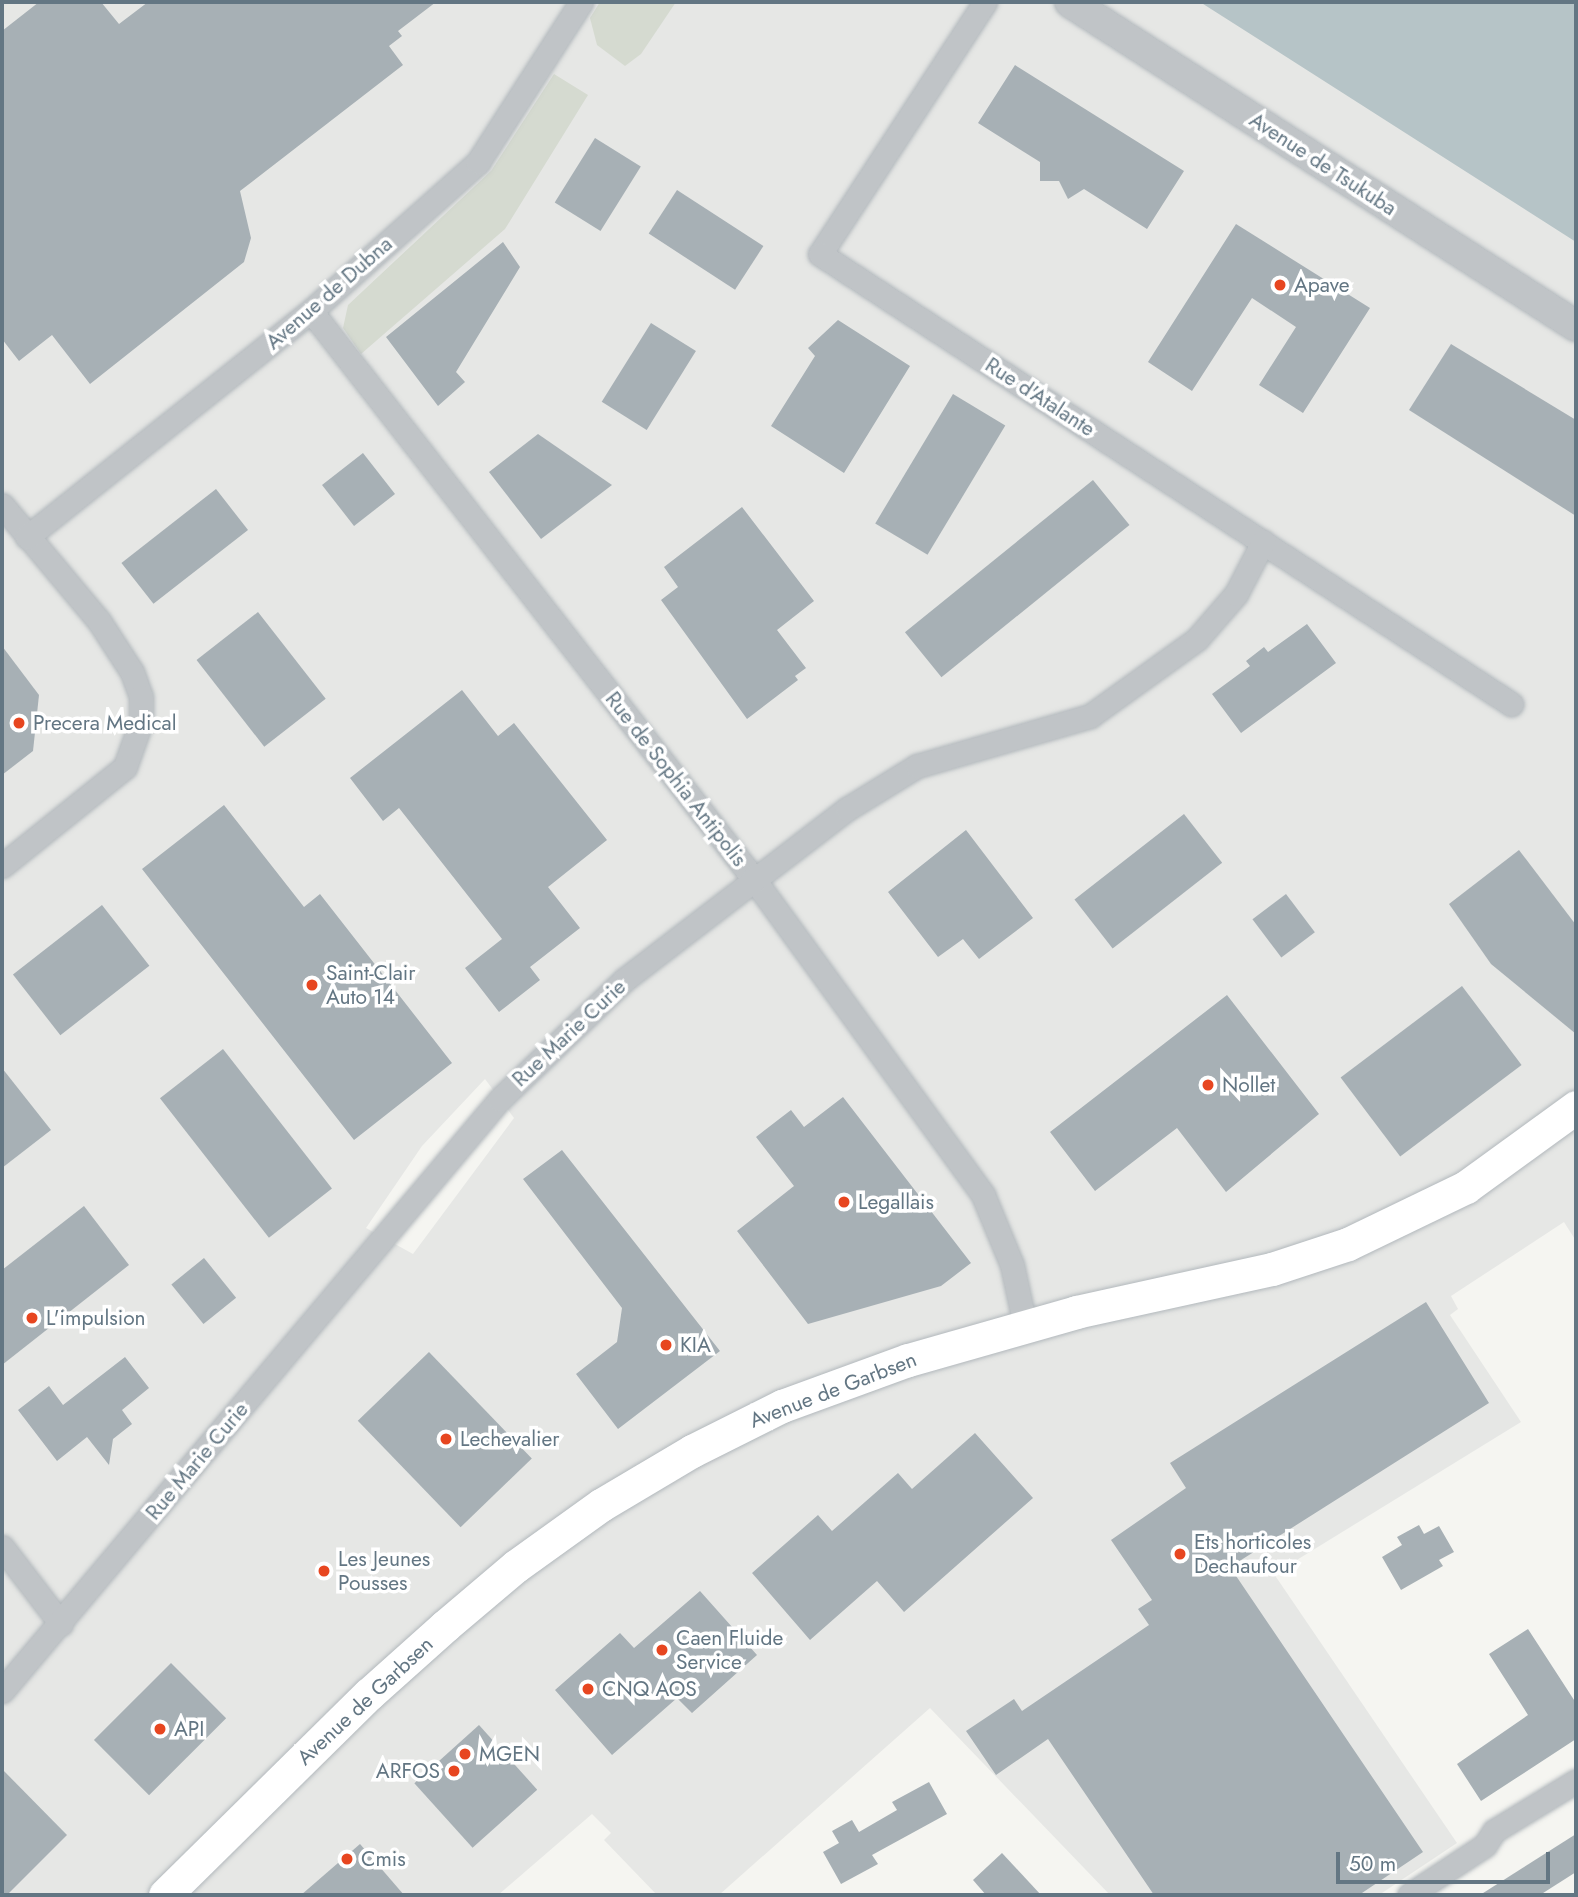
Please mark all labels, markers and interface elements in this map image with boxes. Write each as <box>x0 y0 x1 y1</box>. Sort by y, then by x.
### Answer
street label: Avenue de Tsukuba <box>1245 107 1401 221</box>
street label: Avenue de Dubna <box>261 231 397 355</box>
place label: Apave <box>1294 272 1350 298</box>
marker: Apave <box>1272 277 1288 293</box>
street label: Rue d'Atalante <box>981 352 1099 442</box>
street label: Rue de Sophia Antipolis <box>600 687 752 871</box>
place label: Precera Medical <box>33 710 176 736</box>
marker: Precera Medical <box>11 715 27 731</box>
place label: Saint-Clair Auto 14 <box>326 960 416 1010</box>
street label: Rue Marie Curie <box>507 974 631 1092</box>
marker: Saint-Clair Auto 14 <box>304 977 320 993</box>
place label: Nollet <box>1222 1072 1275 1098</box>
marker: Nollet <box>1200 1077 1216 1093</box>
place label: Legallais <box>858 1189 934 1215</box>
marker: Legallais <box>836 1194 852 1210</box>
place label: L'impulsion <box>46 1305 146 1331</box>
marker: L'impulsion <box>24 1310 40 1326</box>
place label: KIA <box>680 1332 711 1358</box>
marker: KIA <box>658 1337 674 1353</box>
street label: Avenue de Garbsen <box>746 1347 920 1433</box>
street label: Rue Marie Curie <box>141 1397 253 1525</box>
place label: Lechevalier <box>460 1426 559 1452</box>
marker: Lechevalier <box>438 1431 454 1447</box>
place label: Ets horticoles Dechaufour <box>1194 1529 1311 1579</box>
place label: Les Jeunes Pousses <box>338 1546 430 1596</box>
marker: Ets horticoles Dechaufour <box>1172 1546 1188 1562</box>
marker: Les Jeunes Pousses <box>316 1563 332 1579</box>
place label: Caen Fluide Service <box>676 1625 783 1675</box>
street label: Avenue de Garbsen <box>292 1632 438 1770</box>
marker: Caen Fluide Service <box>654 1642 670 1658</box>
place label: CNQ AOS <box>602 1676 697 1702</box>
marker: CNQ AOS <box>580 1681 596 1697</box>
place label: API <box>174 1716 205 1742</box>
marker: API <box>152 1721 168 1737</box>
place label: MGEN <box>479 1741 540 1767</box>
marker: MGEN <box>457 1746 473 1762</box>
place label: ARFOS <box>376 1758 440 1784</box>
marker: ARFOS <box>446 1763 462 1779</box>
scale bar <box>1340 1838 1554 1882</box>
place label: Cmis <box>361 1846 406 1872</box>
text: 50 m <box>1349 1849 1396 1879</box>
marker: Cmis <box>339 1851 355 1867</box>

